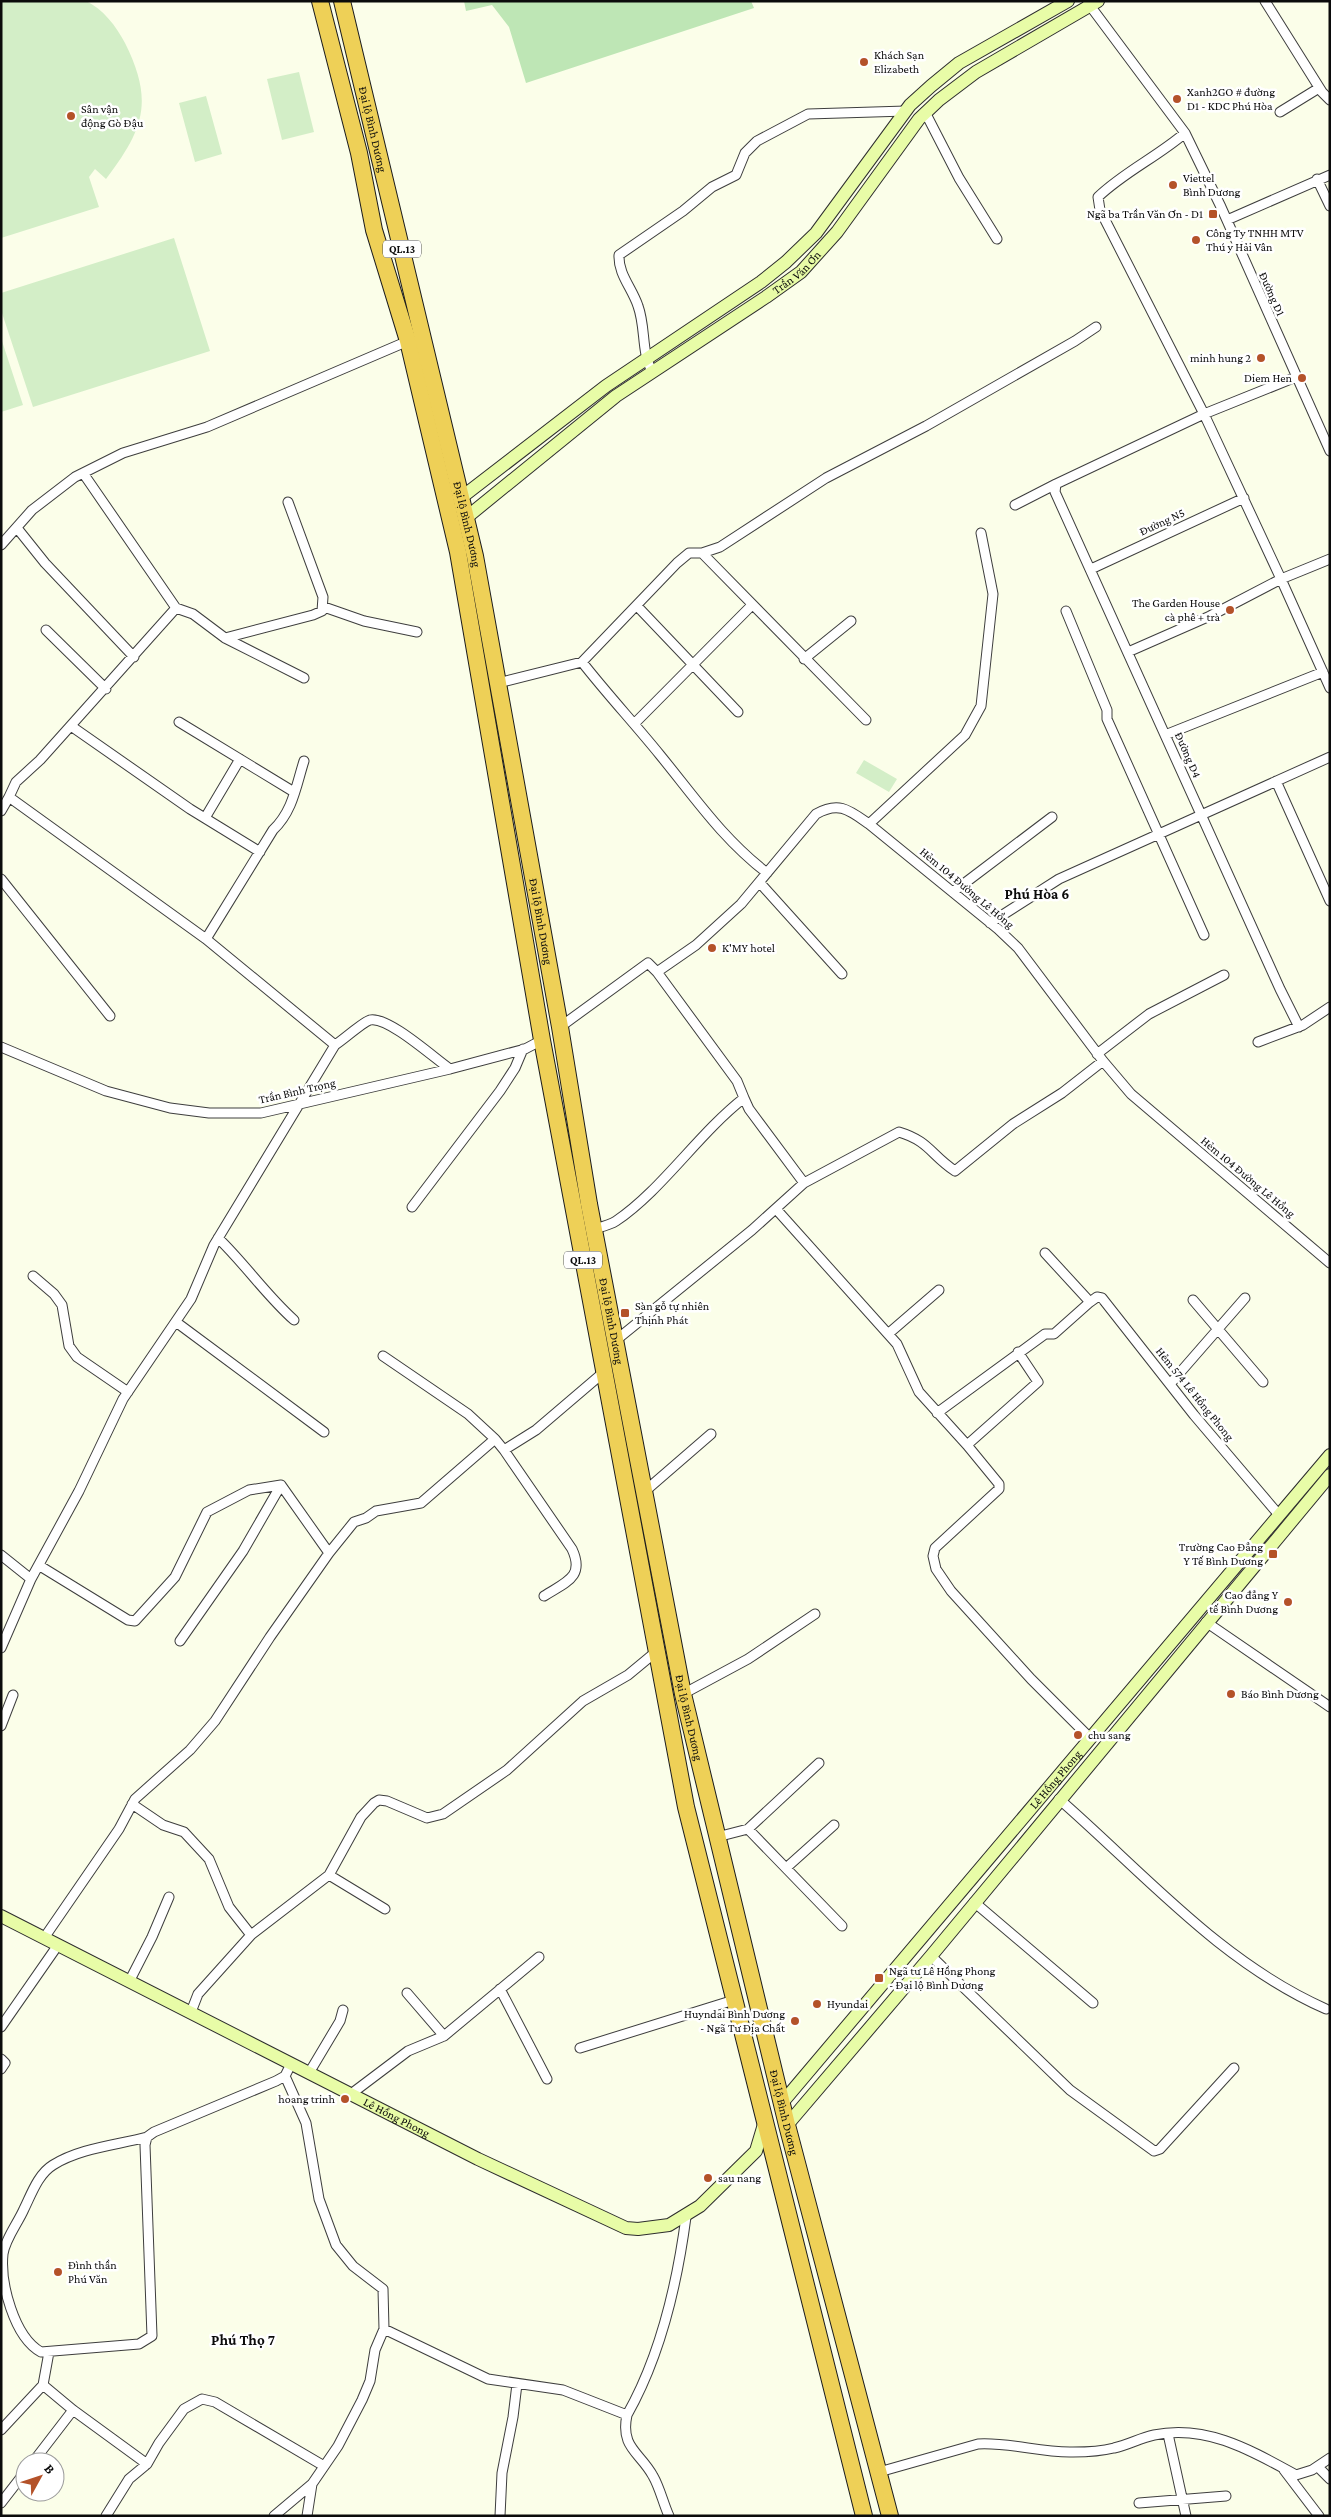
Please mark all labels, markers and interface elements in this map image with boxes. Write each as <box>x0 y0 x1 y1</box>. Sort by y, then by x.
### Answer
place label: Khách Sạn Elizabeth <box>874 48 925 76</box>
marker: Khách Sạn Elizabeth <box>858 56 870 68</box>
street label: Đại lộ Bình Dương <box>356 85 390 174</box>
place label: Xanh2GO # đường D1 - KDC Phú Hòa <box>1187 85 1275 113</box>
marker: Xanh2GO # đường D1 - KDC Phú Hòa <box>1171 93 1183 105</box>
place label: Sân vận động Gò Đậu <box>81 102 144 130</box>
marker: Sân vận động Gò Đậu <box>65 110 77 122</box>
place label: Viettel Bình Dương <box>1183 171 1241 199</box>
marker: Viettel Bình Dương <box>1167 179 1179 191</box>
place label: Ngã ba Trần Văn Ơn - D1 <box>1087 207 1203 221</box>
marker: Ngã ba Trần Văn Ơn - D1 <box>1207 208 1219 220</box>
place label: Công Ty TNHH MTV Thú y Hải Vân <box>1206 226 1304 254</box>
marker: Công Ty TNHH MTV Thú y Hải Vân <box>1190 234 1202 246</box>
road number: QL.13 <box>383 240 421 258</box>
street label: Trần Văn Ơn <box>770 247 824 297</box>
street label: Đường D1 <box>1256 270 1288 318</box>
place label: minh hung 2 <box>1190 351 1251 365</box>
marker: minh hung 2 <box>1255 352 1267 364</box>
place label: Diem Hen <box>1244 371 1293 385</box>
marker: Diem Hen <box>1296 372 1308 384</box>
street label: Đại lộ Bình Dương <box>450 480 484 568</box>
street label: Đường N5 <box>1137 505 1187 539</box>
place label: The Garden House cà phê + trà <box>1132 596 1220 624</box>
marker: The Garden House cà phê + trà <box>1224 604 1236 616</box>
street label: Đường D4 <box>1172 730 1204 780</box>
street label: Hẻm 104 Đường Lê Hồng <box>917 845 1017 932</box>
street label: Đại lộ Bình Dương <box>526 877 556 966</box>
district label: Phú Hòa 6 <box>1005 886 1069 902</box>
place label: K'MY hotel <box>722 941 775 955</box>
marker: K'MY hotel <box>706 942 718 954</box>
street label: Trần Bình Trọng <box>257 1075 337 1107</box>
street label: Hẻm 104 Đường Lê Hồng <box>1198 1134 1298 1221</box>
road number: QL.13 <box>564 1252 602 1268</box>
street label: Đại lộ Bình Dương <box>596 1277 627 1366</box>
place label: Sàn gỗ tự nhiên Thịnh Phát <box>635 1299 710 1327</box>
marker: Sàn gỗ tự nhiên Thịnh Phát <box>619 1307 631 1319</box>
street label: Hẻm 574 Lê Hồng Phong <box>1153 1344 1237 1444</box>
place label: Trường Cao Đẳng Y Tế Bình Dương <box>1179 1540 1263 1568</box>
marker: Trường Cao Đẳng Y Tế Bình Dương <box>1267 1548 1279 1560</box>
place label: Cao đẳng Y tế Bình Dương <box>1209 1588 1279 1616</box>
marker: Cao đẳng Y tế Bình Dương <box>1282 1596 1294 1608</box>
street label: Đại lộ Bình Dương <box>672 1674 706 1762</box>
place label: Báo Bình Dương <box>1241 1687 1319 1701</box>
marker: Báo Bình Dương <box>1225 1688 1237 1700</box>
place label: chu sang <box>1088 1728 1131 1742</box>
marker: chu sang <box>1072 1729 1084 1741</box>
street label: Lê Hồng Phong <box>1027 1747 1084 1812</box>
place label: Ngã tư Lê Hồng Phong - Đại lộ Bình Dương <box>889 1964 996 1992</box>
marker: Ngã tư Lê Hồng Phong - Đại lộ Bình Dương <box>873 1972 885 1984</box>
place label: Hyundai <box>827 1997 868 2011</box>
marker: Hyundai <box>811 1998 823 2010</box>
place label: Huyndai Bình Dương - Ngã Tư Địa Chất <box>684 2007 786 2035</box>
marker: Huyndai Bình Dương - Ngã Tư Địa Chất <box>789 2015 801 2027</box>
street label: Đại lộ Bình Dương <box>767 2068 802 2157</box>
place label: hoang trinh <box>278 2092 336 2106</box>
marker: hoang trinh <box>339 2093 351 2105</box>
street label: Lê Hồng Phong <box>361 2095 432 2140</box>
place label: sau nang <box>718 2171 761 2185</box>
marker: sau nang <box>702 2172 714 2184</box>
place label: Đình thần Phú Văn <box>68 2258 117 2286</box>
marker: Đình thần Phú Văn <box>52 2266 64 2278</box>
district label: Phú Thọ 7 <box>211 2332 275 2348</box>
north arrow <box>15 2452 65 2502</box>
text: B <box>41 2460 59 2477</box>

